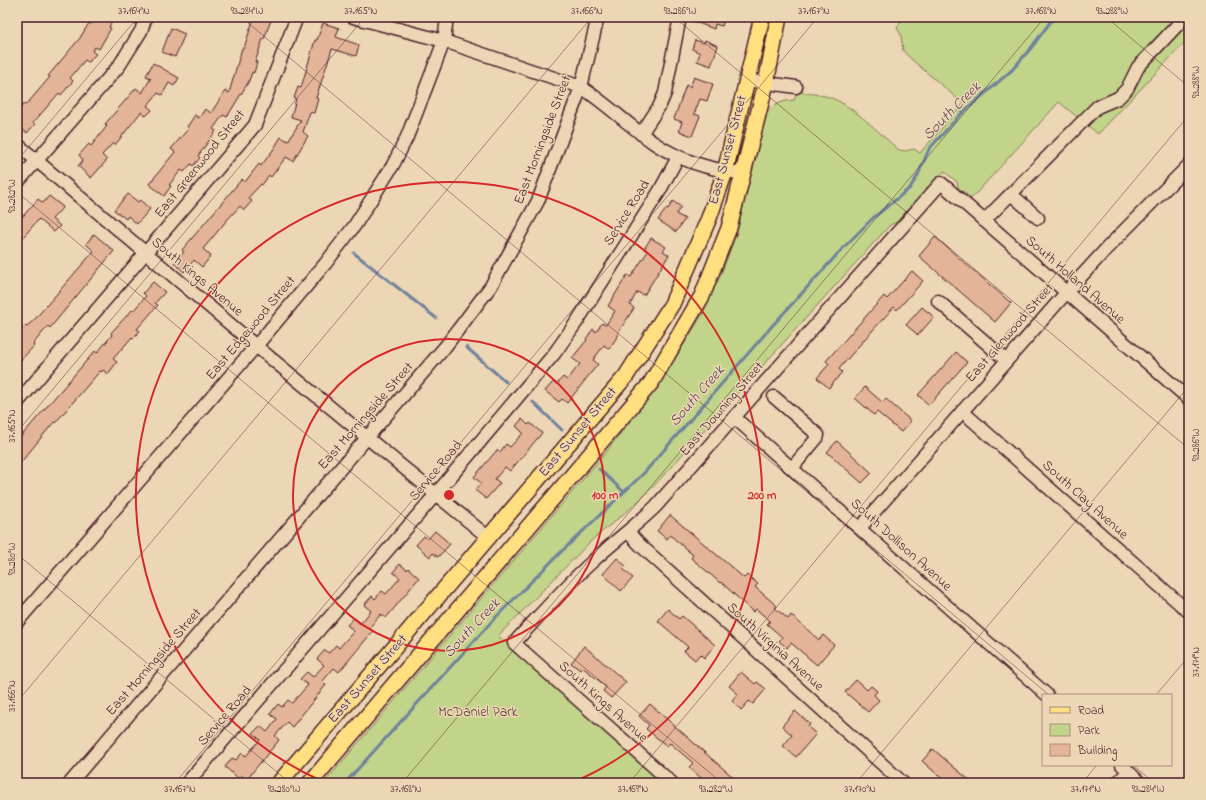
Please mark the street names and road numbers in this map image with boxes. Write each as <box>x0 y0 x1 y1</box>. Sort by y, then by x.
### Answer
street label: East Morningside Street <box>509 72 578 208</box>
street label: East Sunset Street <box>703 93 753 207</box>
street label: East Greenwood Street <box>150 105 251 223</box>
street label: Service Road <box>598 176 656 250</box>
street label: South Holland Avenue <box>1020 231 1130 330</box>
street label: South Kings Avenue <box>146 232 248 323</box>
street label: East Edgewood Street <box>201 271 302 385</box>
street label: East Glenwood Street <box>961 278 1059 387</box>
street label: East Morningside Street <box>313 357 420 475</box>
street label: East Downing Street <box>675 357 770 462</box>
street label: East Sunset Street <box>534 382 622 482</box>
street label: Service Road <box>404 436 468 506</box>
street label: South Clay Avenue <box>1036 455 1133 546</box>
street label: South Dollison Avenue <box>846 494 957 597</box>
street label: South Virginia Avenue <box>721 598 829 698</box>
street label: East Morningside Street <box>101 603 208 721</box>
street label: East Sunset Street <box>323 630 413 728</box>
street label: South Kings Avenue <box>553 656 653 749</box>
street label: Service Road <box>193 681 257 751</box>

